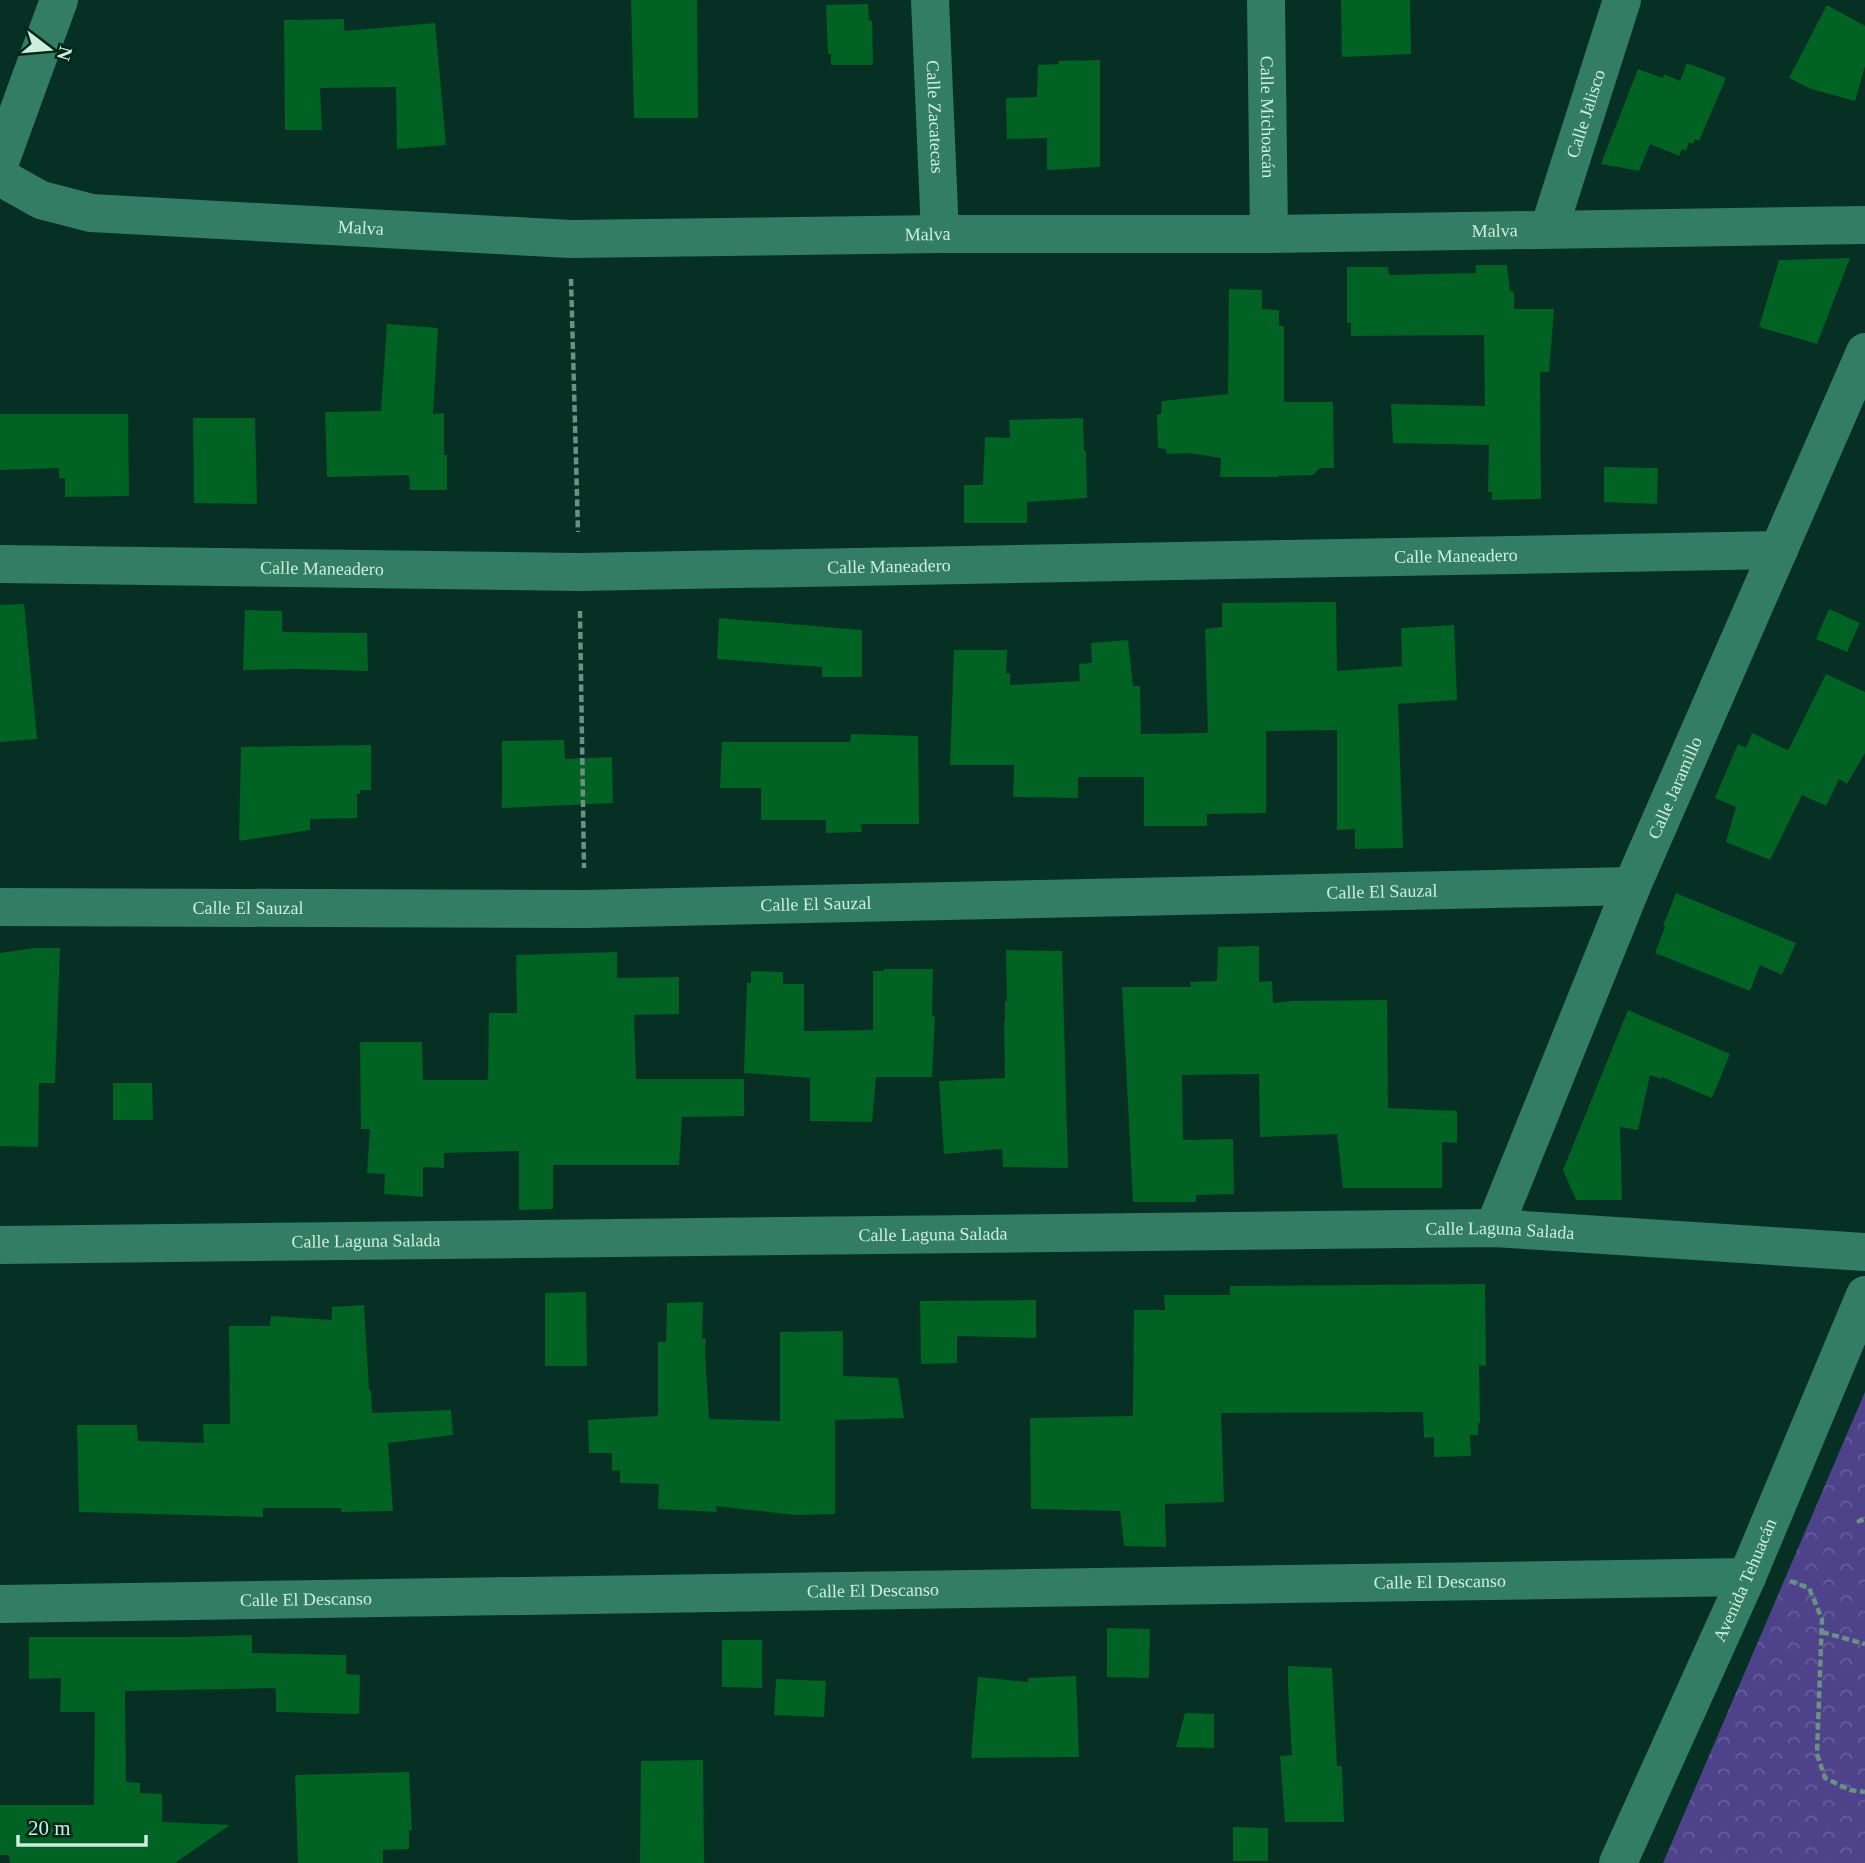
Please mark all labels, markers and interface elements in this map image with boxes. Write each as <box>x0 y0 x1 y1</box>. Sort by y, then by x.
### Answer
north arrow <box>14 14 84 84</box>
text: N <box>53 44 77 63</box>
street label: Calle Michoacán <box>1257 56 1278 178</box>
street label: Calle Zacatecas <box>923 60 947 174</box>
street label: Calle Jalisco <box>1562 67 1609 160</box>
street label: Malva <box>337 216 384 239</box>
street label: Malva <box>1471 220 1518 241</box>
street label: Malva <box>904 224 951 244</box>
street label: Calle Maneadero <box>1394 545 1518 567</box>
street label: Calle Maneadero <box>827 555 951 577</box>
street label: Calle Maneadero <box>260 558 384 579</box>
street label: Calle Jaramillo <box>1644 734 1706 842</box>
street label: Calle El Sauzal <box>1326 880 1438 903</box>
street label: Calle El Sauzal <box>760 893 872 915</box>
street label: Calle El Sauzal <box>192 898 304 918</box>
street label: Calle Laguna Salada <box>1425 1218 1575 1243</box>
street label: Calle Laguna Salada <box>858 1224 1008 1245</box>
street label: Calle Laguna Salada <box>291 1230 441 1252</box>
street label: Avenida Tehuacán <box>1709 1515 1780 1645</box>
street label: Calle El Descanso <box>1374 1571 1506 1593</box>
street label: Calle El Descanso <box>807 1579 939 1602</box>
street label: Calle El Descanso <box>240 1588 372 1610</box>
scale bar <box>18 1804 145 1848</box>
text: 20 m <box>28 1816 71 1840</box>

